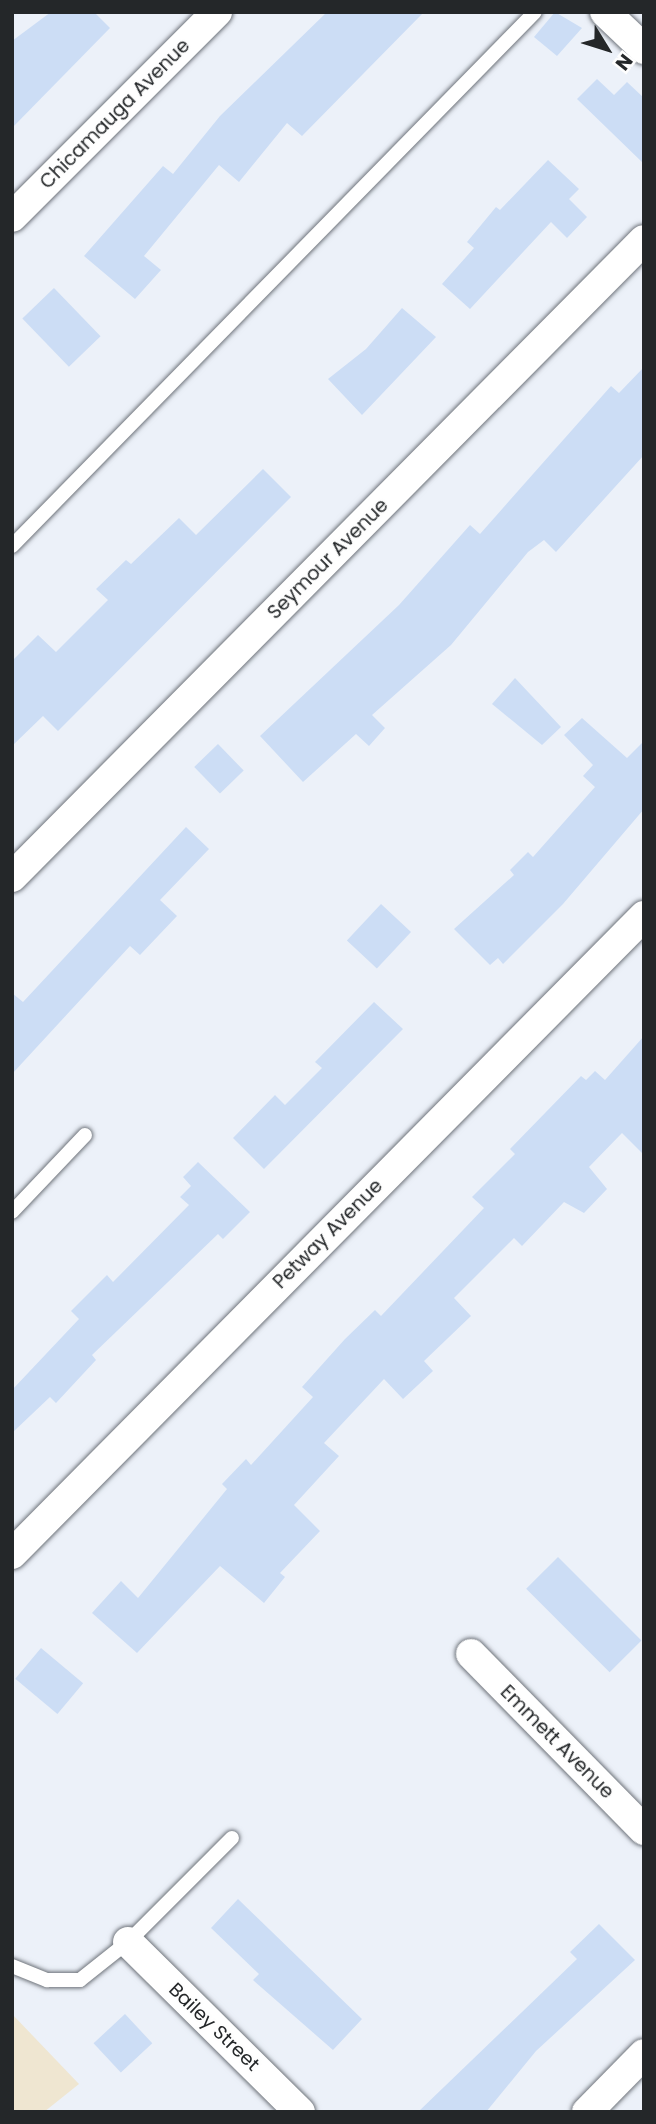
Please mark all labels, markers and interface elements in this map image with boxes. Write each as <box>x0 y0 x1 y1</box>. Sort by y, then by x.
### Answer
north arrow <box>572 14 642 84</box>
street label: Chicamauga Avenue <box>35 34 195 194</box>
text: N <box>609 48 639 76</box>
street label: Seymour Avenue <box>263 494 393 624</box>
street label: Petway Avenue <box>269 1175 387 1293</box>
street label: Emmett Avenue <box>496 1681 618 1803</box>
street label: Bailey Street <box>164 1978 264 2076</box>

